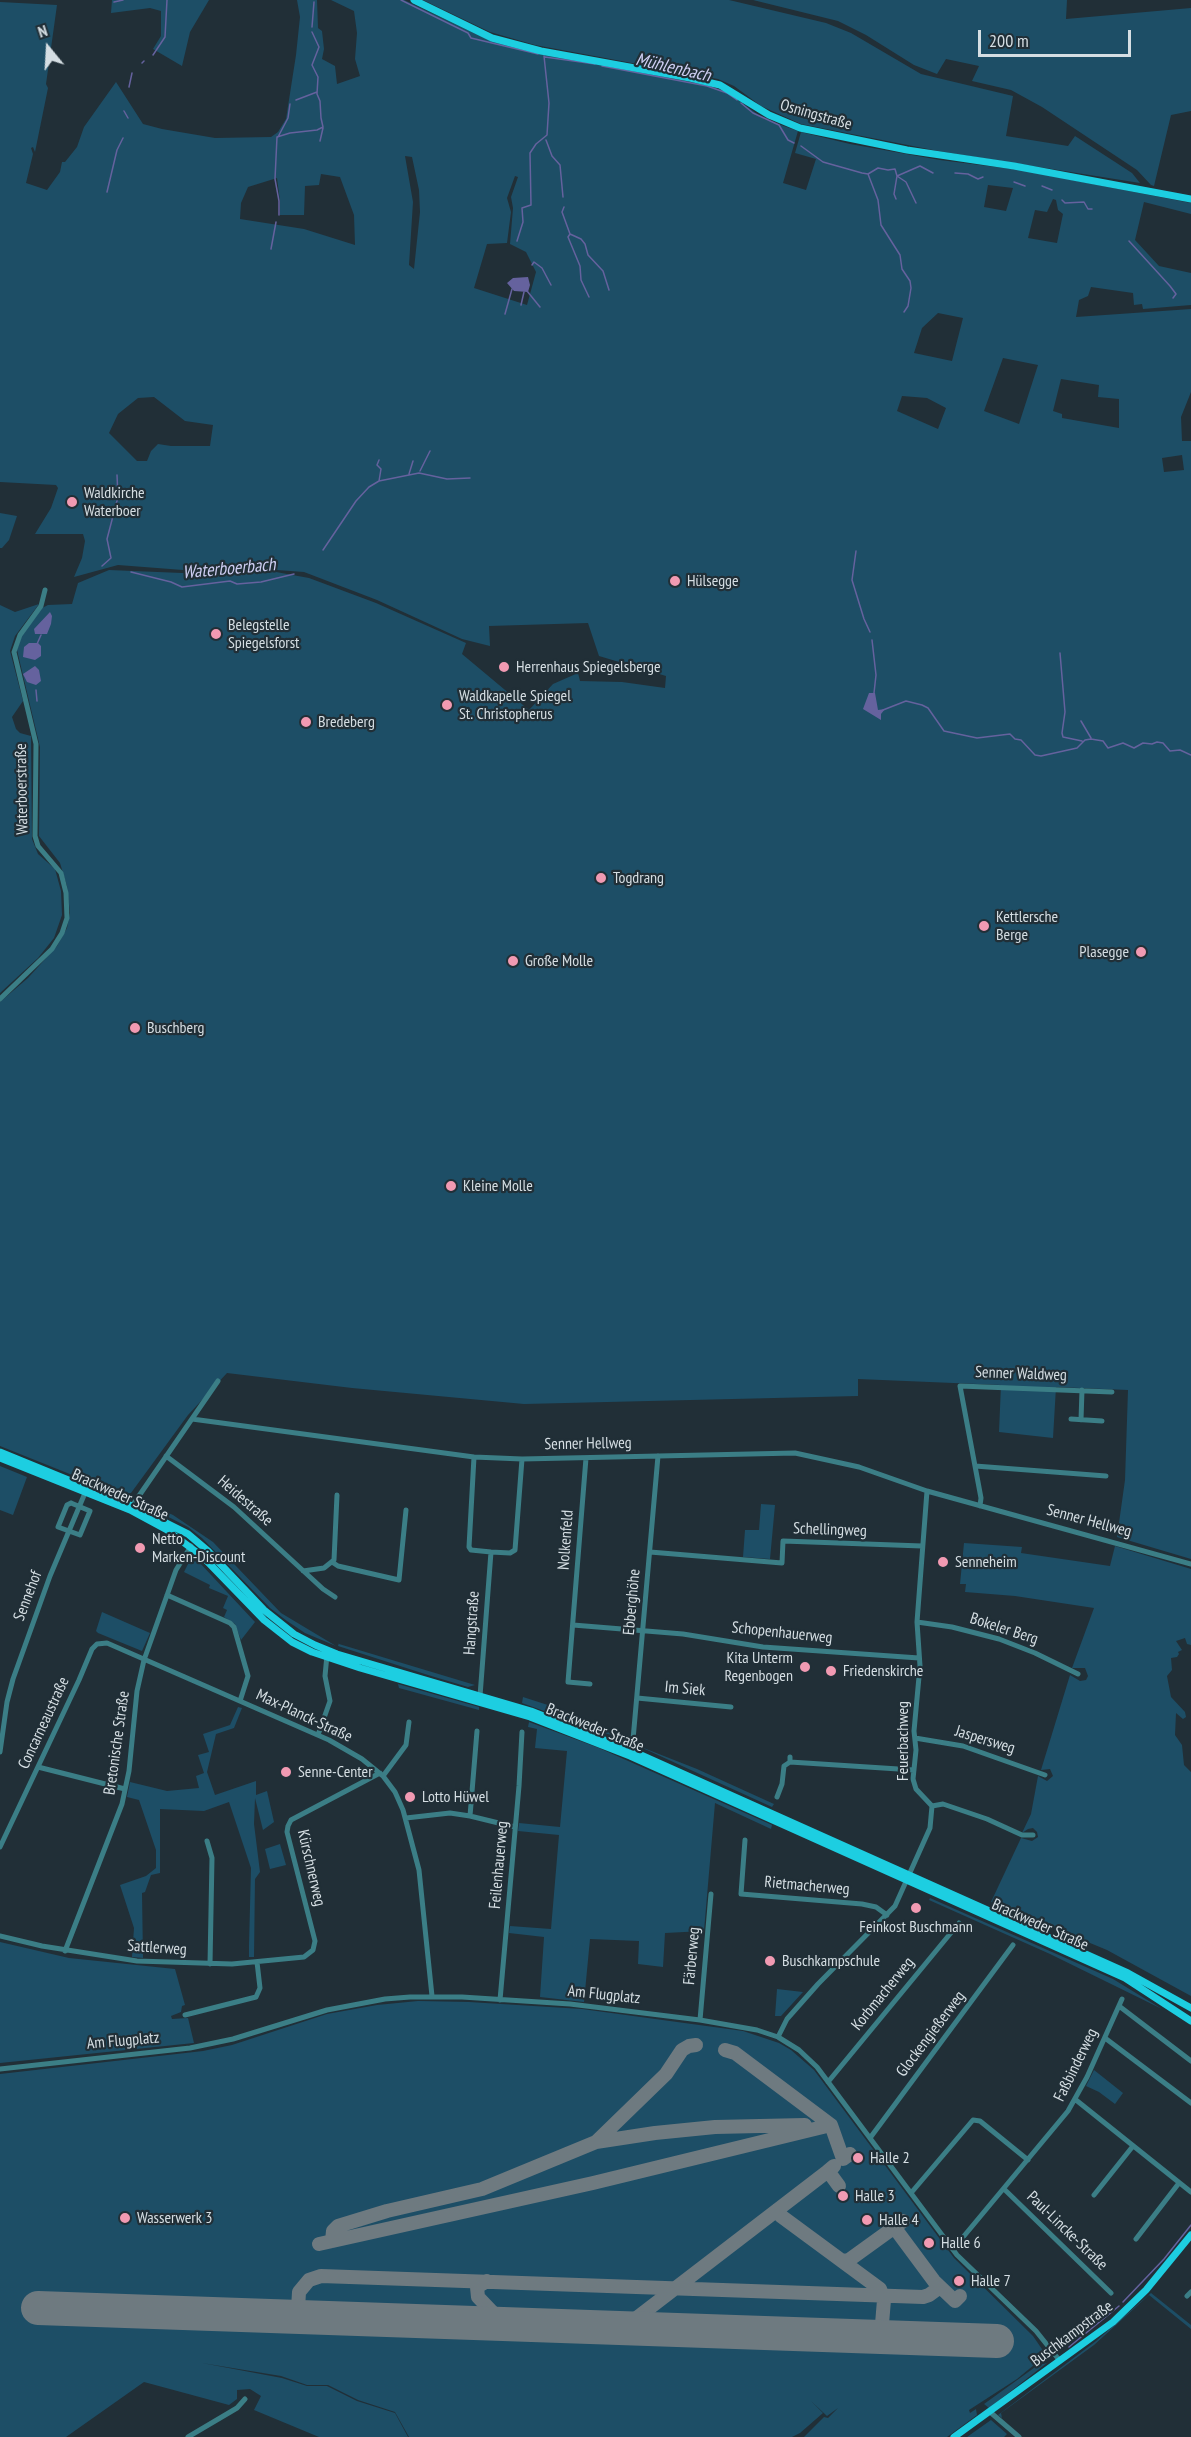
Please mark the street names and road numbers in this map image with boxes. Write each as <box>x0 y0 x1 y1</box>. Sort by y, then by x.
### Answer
street label: Osningstraße <box>778 96 854 134</box>
street label: Waterboerstraße <box>12 743 32 835</box>
street label: Senner Waldweg <box>975 1363 1067 1385</box>
street label: Senner Hellweg <box>544 1434 632 1454</box>
street label: Brackweder Straße <box>69 1465 171 1525</box>
street label: Heidestraße <box>213 1472 277 1530</box>
street label: Senner Hellweg <box>1044 1500 1134 1542</box>
street label: Nolkenfeld <box>554 1509 578 1571</box>
street label: Schellingweg <box>793 1519 867 1541</box>
street label: Sennehof <box>10 1568 46 1624</box>
street label: Ebberghöhe <box>620 1568 644 1636</box>
street label: Hangstraße <box>460 1590 484 1656</box>
street label: Bokeler Berg <box>967 1609 1041 1649</box>
street label: Schopenhauerweg <box>731 1618 833 1648</box>
street label: Concarneaustraße <box>14 1674 74 1772</box>
street label: Im Siek <box>664 1678 706 1700</box>
street label: Max-Planck-Straße <box>253 1685 355 1747</box>
street label: Bretonische Straße <box>100 1690 134 1796</box>
street label: Brackweder Straße <box>543 1700 647 1756</box>
street label: Feuerbachweg <box>893 1701 913 1781</box>
street label: Jaspersweg <box>953 1722 1017 1758</box>
street label: Feilenhauerweg <box>486 1820 512 1910</box>
street label: Kürschnerweg <box>293 1828 329 1908</box>
street label: Rietmacherweg <box>764 1873 850 1899</box>
street label: Brackweder Straße <box>989 1895 1091 1955</box>
street label: Färberweg <box>680 1926 704 1986</box>
street label: Sattlerweg <box>127 1936 187 1960</box>
street label: Korbmacherweg <box>848 1953 918 2035</box>
street label: Am Flugplatz <box>567 1982 641 2008</box>
street label: Glockengießerweg <box>893 1987 969 2081</box>
street label: Faßbinderweg <box>1050 2025 1102 2105</box>
street label: Am Flugplatz <box>86 2028 160 2054</box>
street label: Paul-Lincke-Straße <box>1023 2188 1111 2274</box>
street label: Buschkampstraße <box>1027 2297 1117 2371</box>

